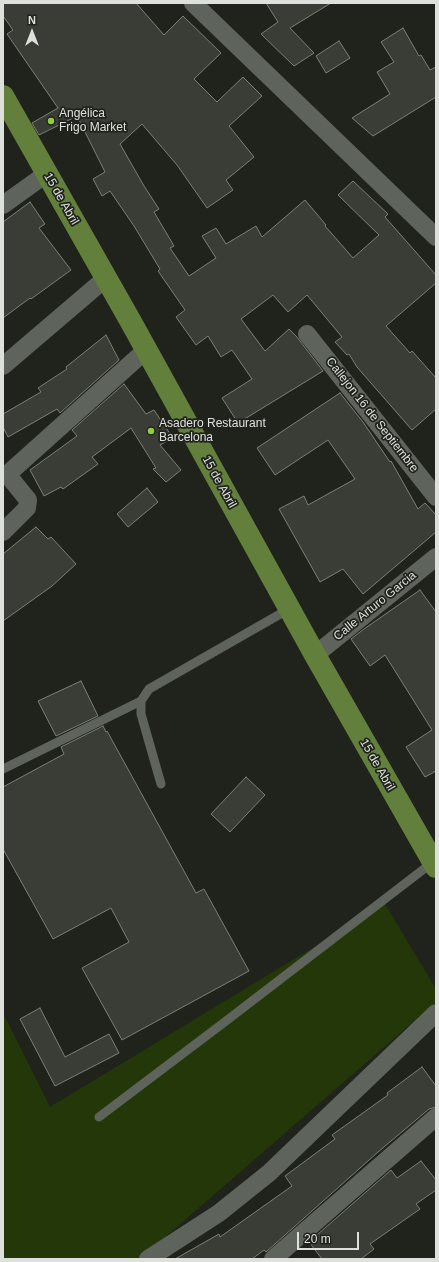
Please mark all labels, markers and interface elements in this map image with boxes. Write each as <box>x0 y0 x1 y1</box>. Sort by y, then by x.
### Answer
north arrow <box>12 12 52 52</box>
text: N <box>28 14 36 26</box>
place label: Angélica Frigo Market <box>59 107 126 135</box>
marker: Angélica Frigo Market <box>46 116 56 126</box>
street label: 15 de Abril <box>40 171 82 227</box>
street label: Callejon 16 de Septiembre <box>323 355 421 475</box>
place label: Asadero Restaurant Barcelona <box>159 417 266 445</box>
marker: Asadero Restaurant Barcelona <box>146 426 156 436</box>
street label: 15 de Abril <box>199 453 239 511</box>
street label: Calle Arturo Garcia <box>331 568 419 644</box>
street label: 15 de Abril <box>356 737 398 793</box>
scale bar <box>299 1224 361 1250</box>
text: 20 m <box>304 1232 331 1246</box>

